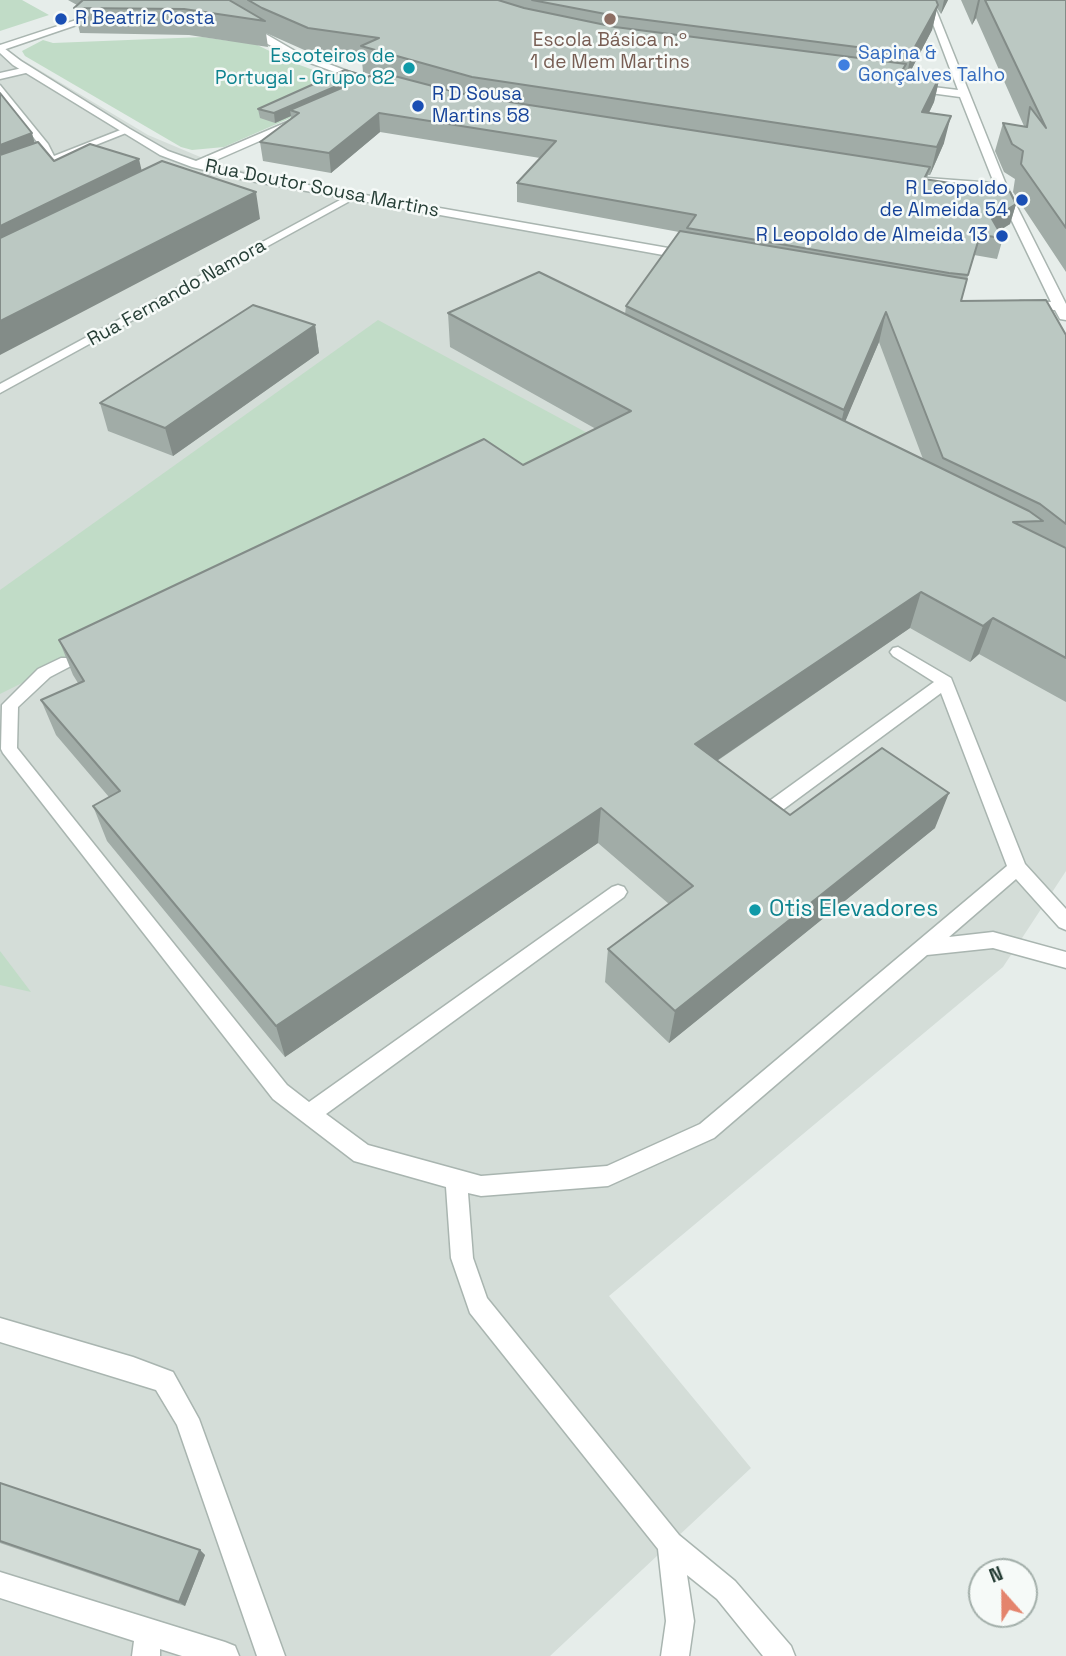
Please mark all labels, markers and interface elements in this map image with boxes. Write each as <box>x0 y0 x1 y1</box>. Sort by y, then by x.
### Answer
place label: R Beatriz Costa <box>75 8 215 30</box>
marker: R Beatriz Costa <box>53 11 69 27</box>
marker: Escola Básica n.º 1 de Mem Martins <box>602 11 618 27</box>
place label: Escola Básica n.º 1 de Mem Martins <box>530 30 690 74</box>
place label: Sapina & Gonçalves Talho <box>858 43 1005 87</box>
place label: Escoteiros de Portugal - Grupo 82 <box>215 46 395 90</box>
marker: Sapina & Gonçalves Talho <box>836 57 852 73</box>
marker: Escoteiros de Portugal - Grupo 82 <box>401 60 417 76</box>
place label: R D Sousa Martins 58 <box>432 84 530 128</box>
marker: R D Sousa Martins 58 <box>410 98 426 114</box>
street label: Rua Doutor Sousa Martins <box>203 155 441 223</box>
place label: R Leopoldo de Almeida 54 <box>879 178 1008 222</box>
marker: R Leopoldo de Almeida 54 <box>1014 192 1030 208</box>
place label: R Leopoldo de Almeida 13 <box>756 225 988 247</box>
marker: R Leopoldo de Almeida 13 <box>994 228 1010 244</box>
street label: Rua Fernando Namora <box>84 234 270 352</box>
place label: Otis Elevadores <box>769 896 938 924</box>
marker: Otis Elevadores <box>747 902 763 918</box>
north arrow <box>968 1558 1038 1628</box>
text: N <box>986 1561 1006 1589</box>

